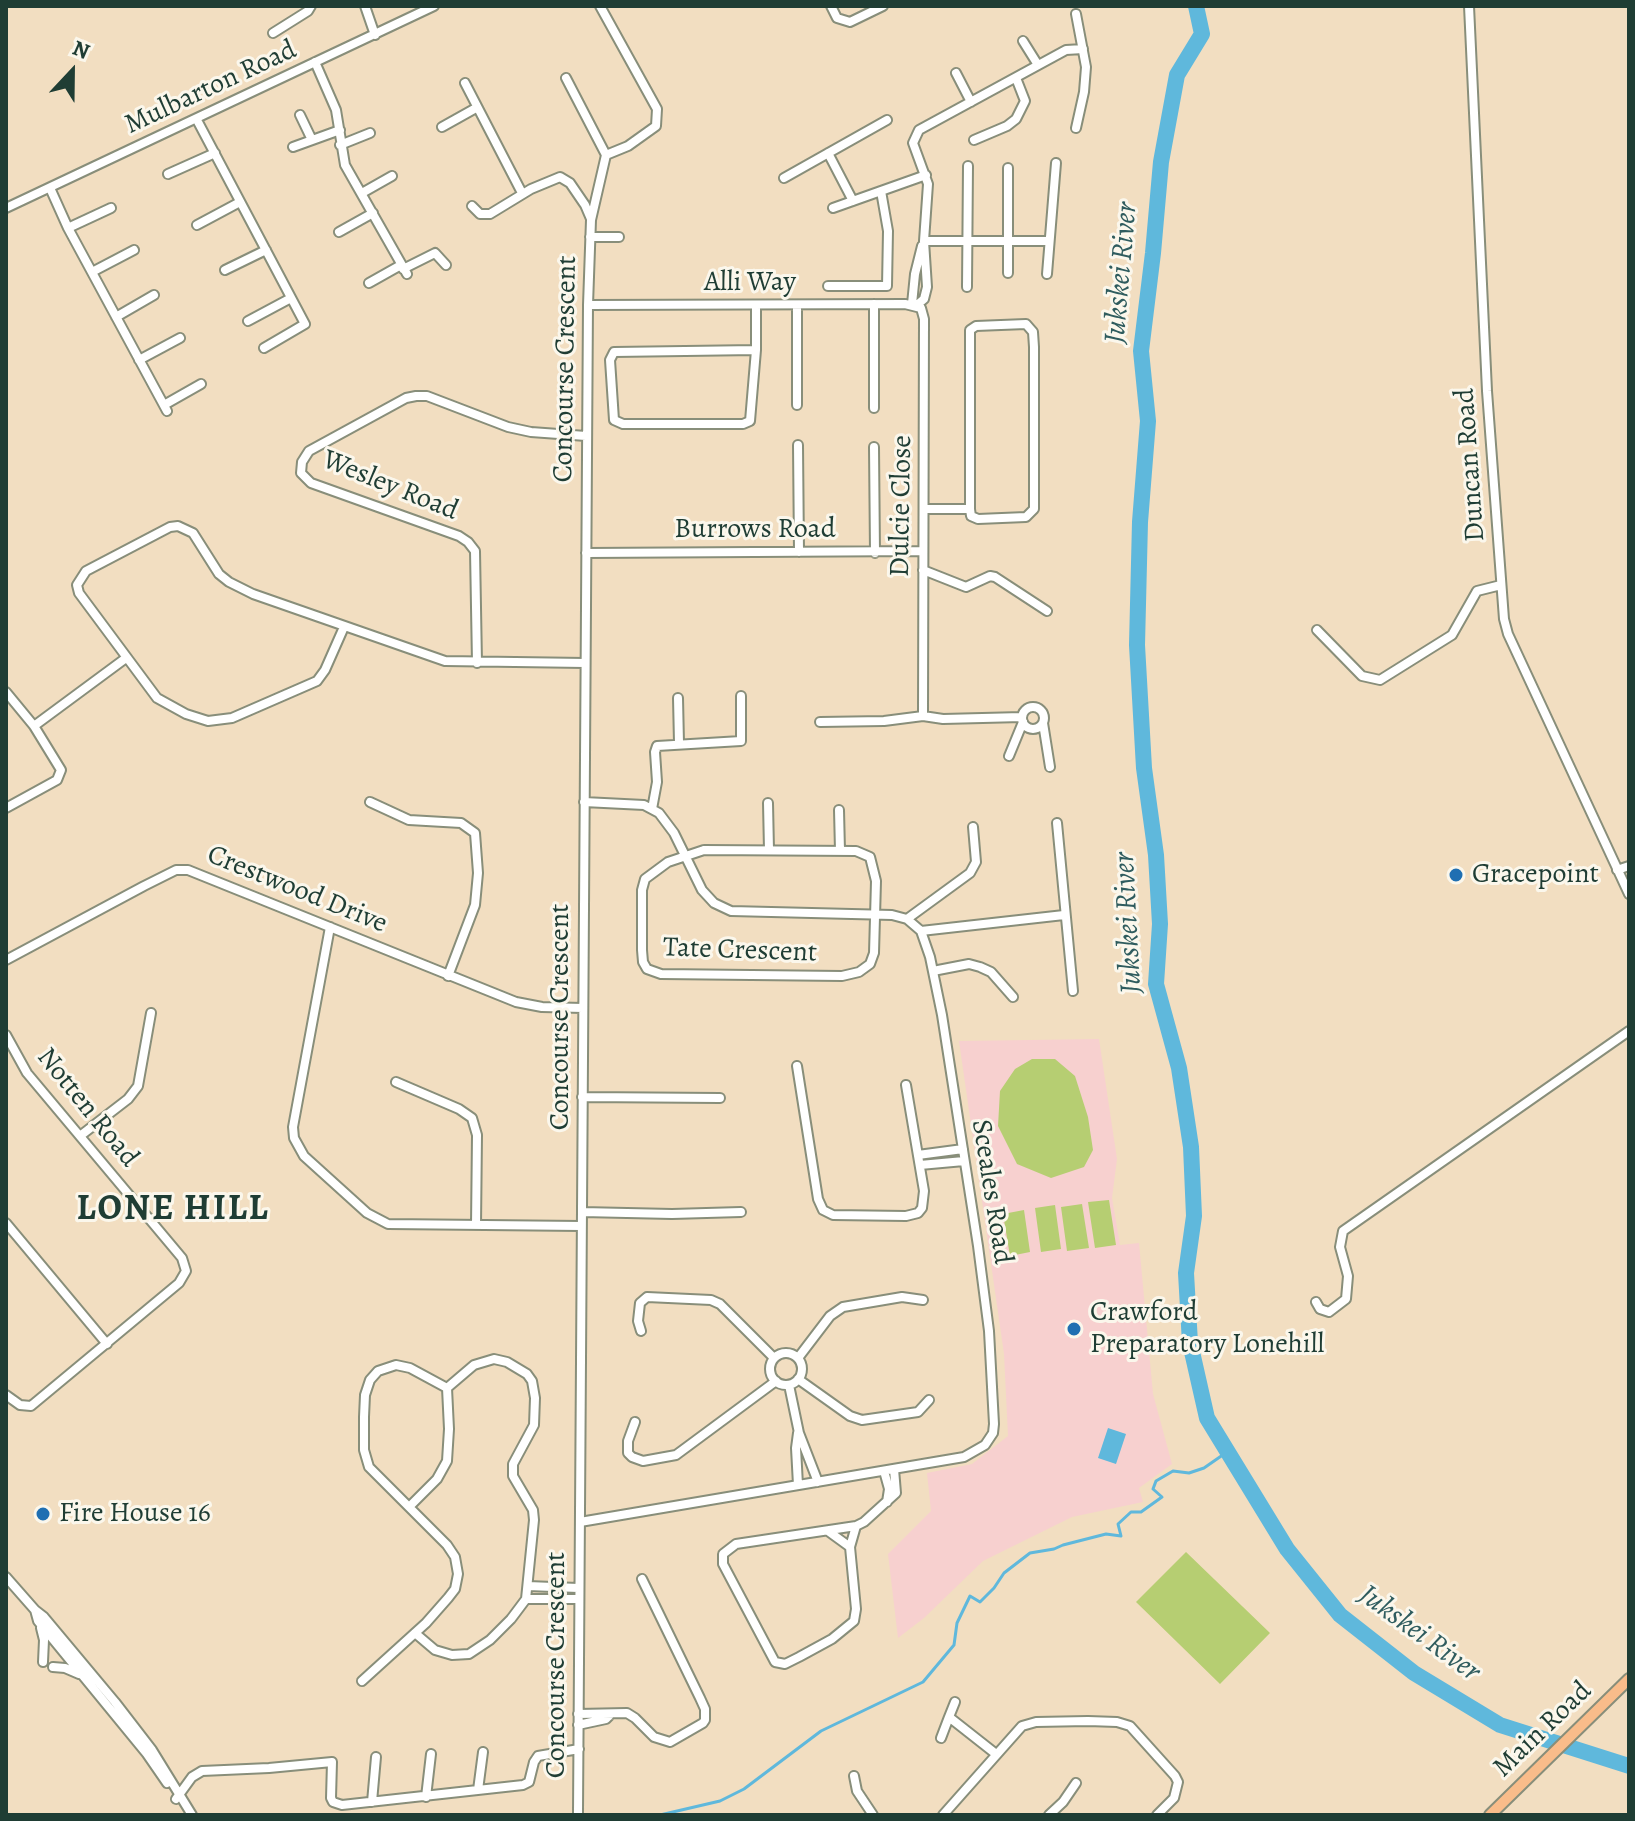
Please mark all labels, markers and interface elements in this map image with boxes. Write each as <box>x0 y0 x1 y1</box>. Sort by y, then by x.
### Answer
north arrow <box>32 32 112 112</box>
text: N <box>68 33 94 67</box>
street label: Mulbarton Road <box>120 34 302 142</box>
water label: Jukskei River <box>1098 201 1146 345</box>
street label: Concourse Crescent <box>547 255 585 483</box>
street label: Alli Way <box>704 266 796 300</box>
street label: Duncan Road <box>1449 387 1493 543</box>
street label: Dulcie Close <box>884 435 920 577</box>
street label: Wesley Road <box>317 444 463 528</box>
street label: Burrows Road <box>674 513 836 547</box>
street label: Crestwood Drive <box>202 839 392 941</box>
water label: Jukskei River <box>1107 851 1151 995</box>
place label: Gracepoint <box>1472 858 1599 892</box>
marker: Gracepoint <box>1447 866 1465 884</box>
street label: Concourse Crescent <box>544 904 578 1130</box>
street label: Tate Crescent <box>662 932 818 970</box>
street label: Notten Road <box>29 1042 145 1174</box>
street label: Sceales Road <box>963 1117 1019 1267</box>
district label: LONE HILL <box>76 1188 270 1232</box>
place label: Crawford Preparatory Lonehill <box>1090 1296 1324 1362</box>
marker: Crawford Preparatory Lonehill <box>1065 1320 1083 1338</box>
place label: Fire House 16 <box>59 1497 211 1531</box>
marker: Fire House 16 <box>34 1505 52 1523</box>
street label: Concourse Crescent <box>540 1552 574 1778</box>
water label: Jukskei River <box>1351 1578 1487 1690</box>
street label: Main Road <box>1487 1675 1599 1785</box>

